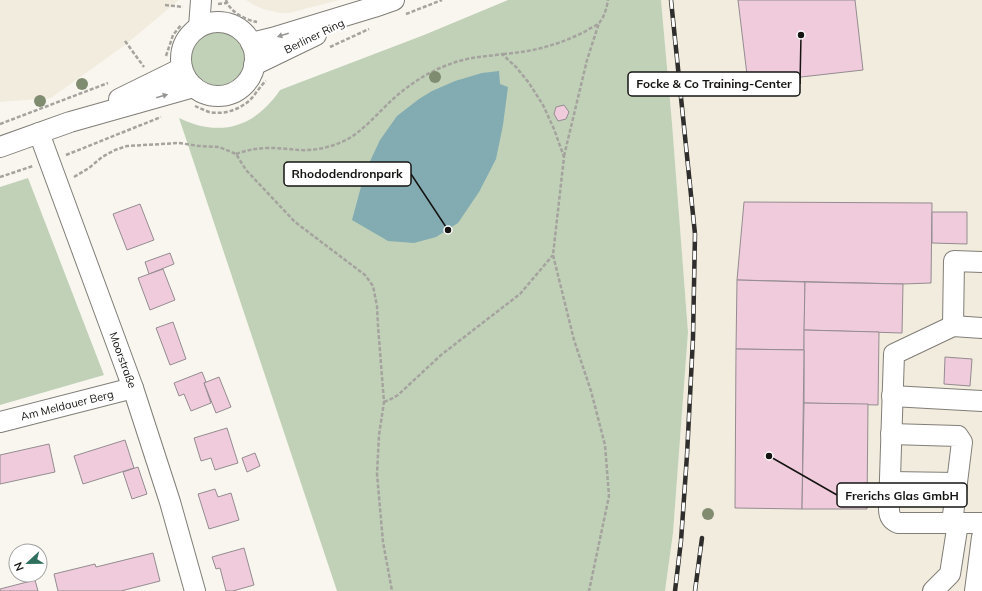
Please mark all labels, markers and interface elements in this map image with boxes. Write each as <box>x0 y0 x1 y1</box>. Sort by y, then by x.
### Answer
street label: Berliner Ring <box>282 15 346 57</box>
one-way arrow <box>277 32 289 38</box>
callout: Focke & Co Training-Center <box>628 72 800 96</box>
text: Focke & Co Training-Center <box>636 76 792 91</box>
one-way arrow <box>156 93 168 99</box>
callout: Rhododendronpark <box>284 162 411 186</box>
text: Rhododendronpark <box>291 166 403 181</box>
street label: Moorstraße <box>106 330 140 390</box>
street label: Am Meldauer Berg <box>19 387 115 423</box>
callout: Frerichs Glas GmbH <box>837 483 967 507</box>
text: Frerichs Glas GmbH <box>845 488 959 503</box>
north arrow <box>8 543 48 583</box>
text: N <box>11 560 27 573</box>

